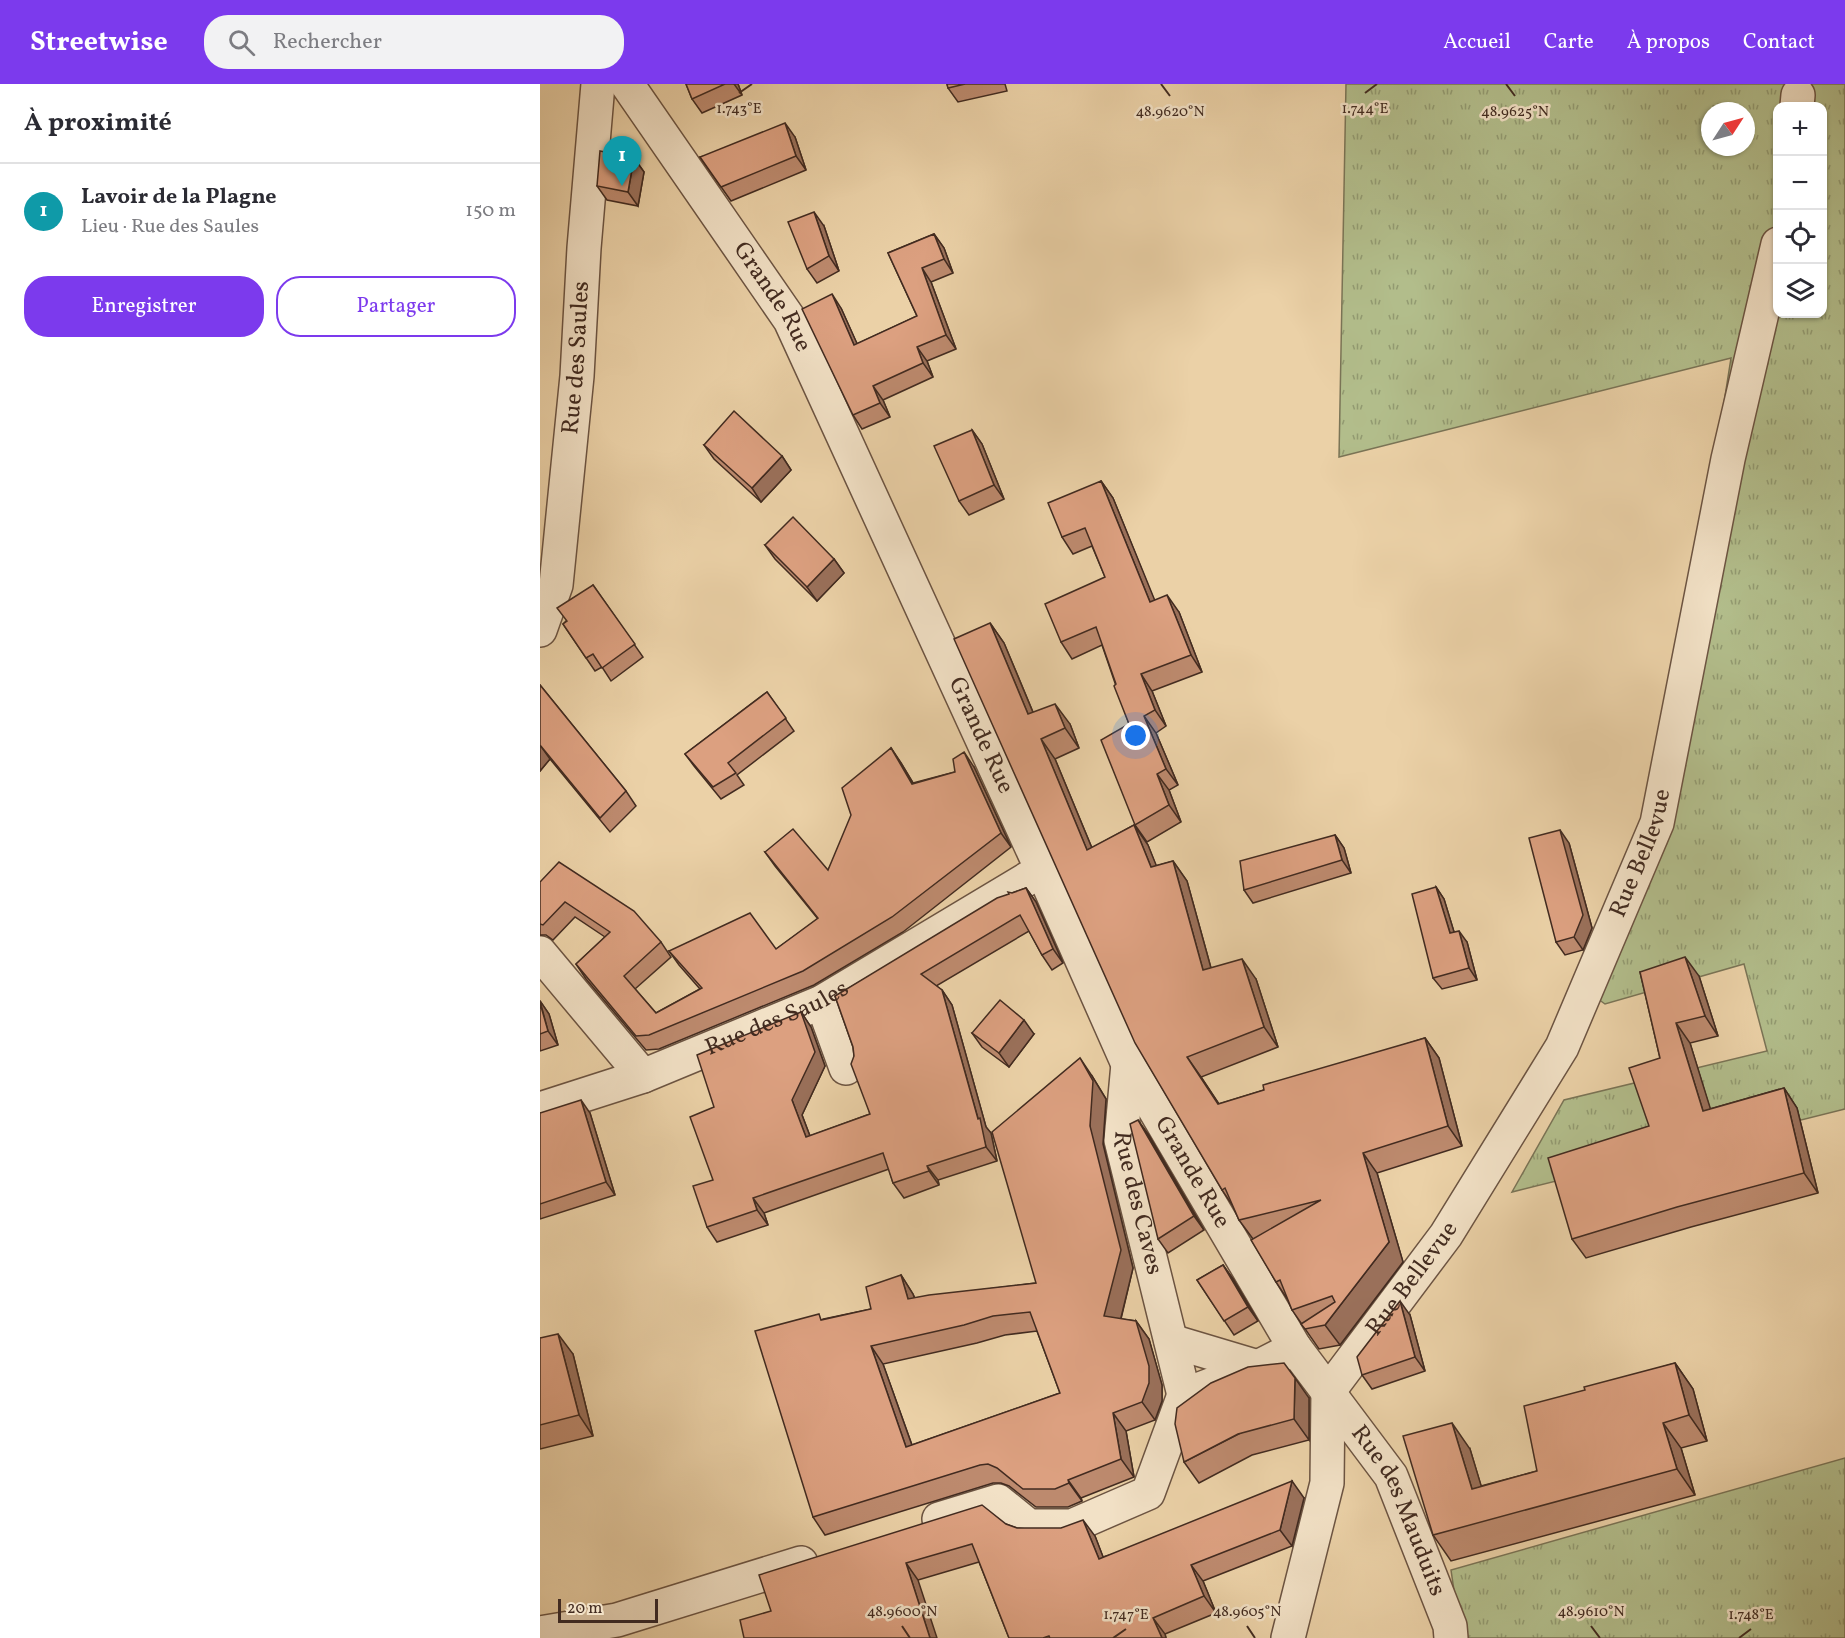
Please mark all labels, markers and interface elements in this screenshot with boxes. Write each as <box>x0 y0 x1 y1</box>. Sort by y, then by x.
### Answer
search box <box>204 15 624 69</box>
text: Streetwise <box>30 23 168 62</box>
icon: search <box>225 26 258 59</box>
text: Rechercher <box>273 27 382 58</box>
text: Accueil <box>1443 28 1511 57</box>
text: Carte <box>1544 28 1594 57</box>
text: À propos <box>1627 28 1710 57</box>
text: Contact <box>1743 28 1815 57</box>
text: 1.743°E <box>716 99 762 120</box>
text: 1.744°E <box>1342 99 1388 120</box>
text: 48.9620°N <box>1135 102 1205 123</box>
text: 48.9625°N <box>1481 102 1549 123</box>
north arrow <box>1701 102 1755 156</box>
map controls <box>1773 102 1827 318</box>
button: + <box>1773 102 1827 156</box>
text: À proximité <box>24 105 172 141</box>
pin: 1 <box>602 136 641 186</box>
button: − <box>1773 156 1827 210</box>
text: Lavoir de la Plagne <box>81 182 277 213</box>
text: 1 <box>39 197 48 225</box>
text: 150 m <box>465 197 516 225</box>
button: locate <box>1773 210 1827 264</box>
text: Lieu · Rue des Saules <box>81 213 259 241</box>
street label: Grande Rue <box>724 235 819 358</box>
button: layers <box>1773 264 1827 318</box>
button: Enregistrer <box>24 276 264 337</box>
button: Partager <box>276 276 516 337</box>
street label: Rue des Saules <box>554 280 599 436</box>
street label: Grande Rue <box>939 672 1022 800</box>
your location <box>1121 721 1150 750</box>
street label: Rue Bellevue <box>1602 786 1680 923</box>
street label: Rue des Saules <box>700 972 856 1065</box>
street label: Grande Rue <box>1146 1110 1238 1235</box>
street label: Rue des Caves <box>1103 1130 1171 1278</box>
street label: Rue Bellevue <box>1358 1215 1467 1344</box>
street label: Rue des Mauduits <box>1342 1419 1454 1601</box>
scale bar <box>558 1596 658 1624</box>
text: 20 m <box>567 1598 602 1620</box>
text: 48.9600°N <box>867 1602 937 1623</box>
text: 48.9605°N <box>1213 1602 1281 1623</box>
text: 48.9610°N <box>1557 1602 1625 1623</box>
text: 1.747°E <box>1103 1605 1149 1626</box>
text: 1.748°E <box>1728 1605 1774 1626</box>

